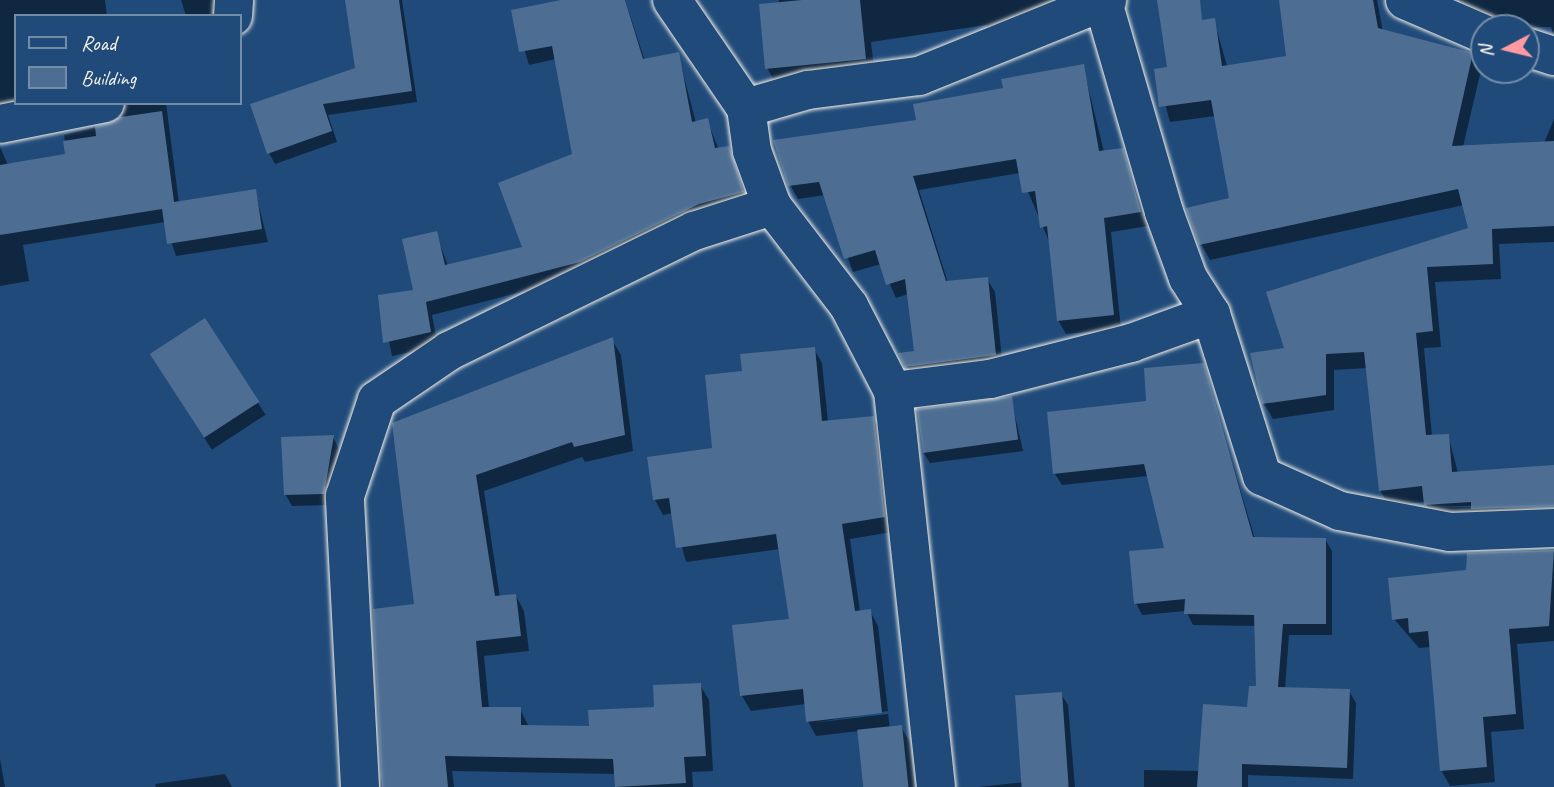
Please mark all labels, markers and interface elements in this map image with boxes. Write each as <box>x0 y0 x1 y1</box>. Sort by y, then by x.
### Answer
legend <box>14 14 242 105</box>
north arrow <box>1470 14 1540 84</box>
text: Road <box>81 30 116 56</box>
text: N <box>1474 44 1499 59</box>
text: Building <box>81 65 136 91</box>

